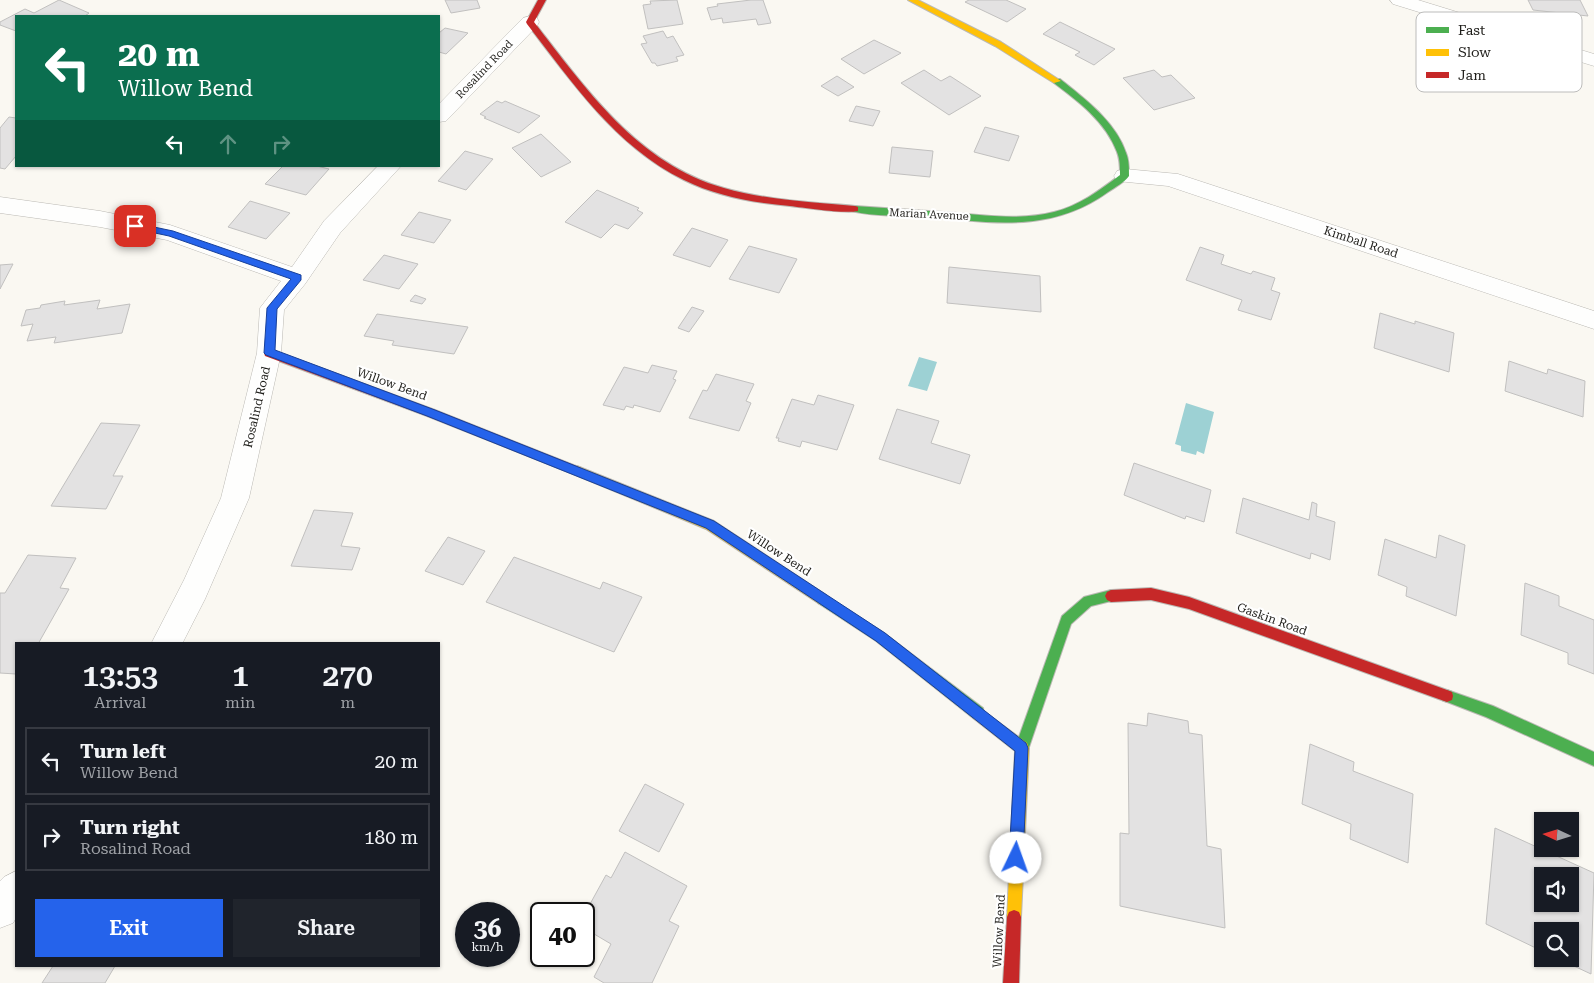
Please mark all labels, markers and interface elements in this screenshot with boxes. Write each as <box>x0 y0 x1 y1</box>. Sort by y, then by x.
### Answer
legend <box>1416 12 1582 92</box>
text: Fast <box>1458 22 1485 38</box>
text: 20 m <box>118 34 200 75</box>
icon: left <box>35 35 100 100</box>
street label: Rosalind Road <box>453 37 516 101</box>
text: Slow <box>1458 44 1491 60</box>
text: Jam <box>1458 67 1486 83</box>
text: Willow Bend <box>118 76 253 101</box>
icon: left <box>161 130 189 158</box>
icon: ahead <box>214 130 242 158</box>
icon: right <box>267 130 295 158</box>
pin <box>114 205 156 247</box>
street label: Marian Avenue <box>889 206 969 223</box>
icon: arrive <box>121 212 149 240</box>
street label: Kimball Road <box>1322 223 1400 261</box>
street label: Rosalind Road <box>241 365 273 449</box>
street label: Willow Bend <box>355 365 429 403</box>
street label: Willow Bend <box>744 527 814 579</box>
street label: Gaskin Road <box>1235 600 1309 638</box>
text: 13:53 <box>82 658 158 693</box>
text: 1 <box>232 658 249 693</box>
text: 270 <box>322 658 373 693</box>
text: Arrival <box>94 693 146 712</box>
text: min <box>225 693 255 712</box>
text: m <box>340 693 355 712</box>
text: Turn left <box>80 740 166 763</box>
icon: left <box>37 747 65 775</box>
text: 20 m <box>375 750 418 773</box>
text: Willow Bend <box>80 763 178 782</box>
north arrow <box>1534 812 1579 858</box>
map controls <box>1534 812 1579 967</box>
text: Turn right <box>80 816 180 839</box>
icon: right <box>37 823 65 851</box>
text: 180 m <box>364 826 418 849</box>
position arrow <box>989 831 1041 883</box>
text: Rosalind Road <box>80 839 191 858</box>
button: sound <box>1534 867 1579 912</box>
street label: Willow Bend <box>990 894 1008 968</box>
button: Exit <box>35 899 223 957</box>
button: Share <box>233 899 420 957</box>
speed limit sign: 40 <box>530 902 595 967</box>
text: 36 <box>473 914 502 943</box>
button: search <box>1534 922 1579 967</box>
text: km/h <box>471 940 504 954</box>

